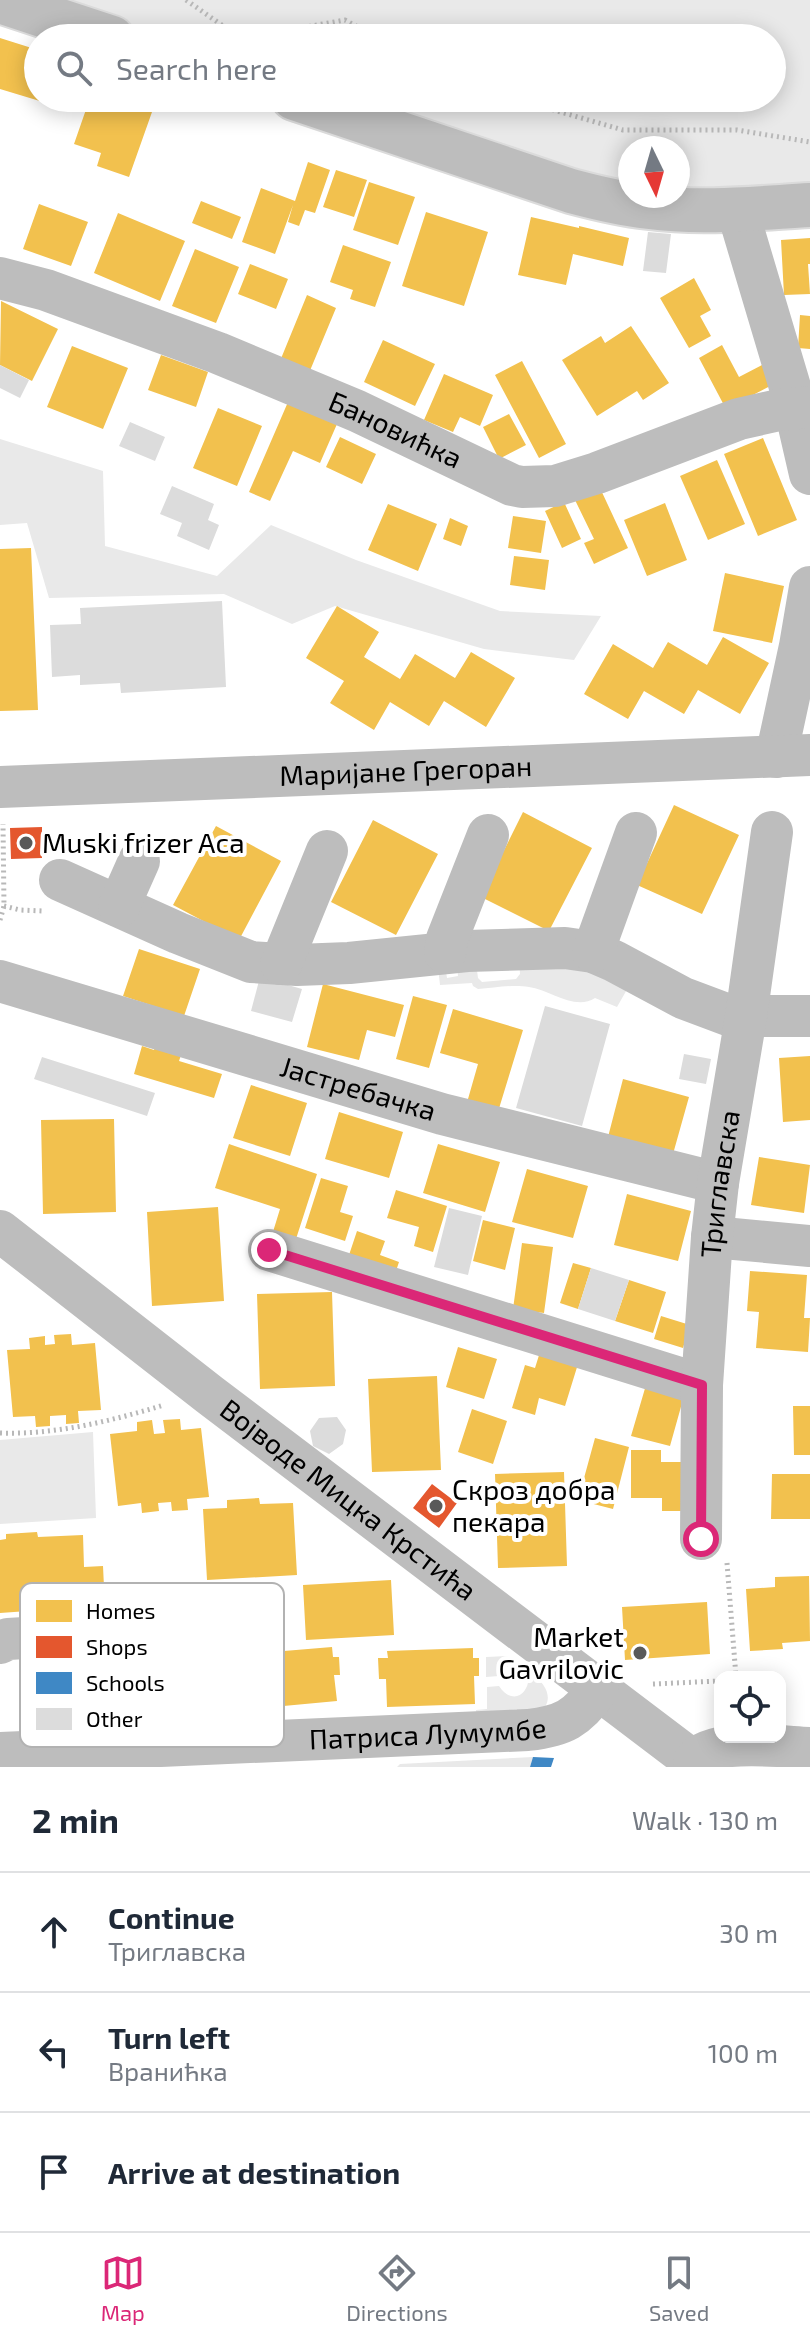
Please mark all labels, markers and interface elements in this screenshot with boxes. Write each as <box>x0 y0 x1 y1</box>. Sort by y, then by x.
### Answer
search box <box>24 24 786 112</box>
icon: search <box>52 46 96 90</box>
text: Search here <box>116 50 277 86</box>
north arrow <box>618 136 690 208</box>
street label: Бановићка <box>324 383 468 475</box>
street label: Маријане Грегоран <box>279 748 533 792</box>
place label: Muski frizer Aca <box>42 825 245 859</box>
marker: Muski frizer Aca <box>17 834 35 852</box>
street label: Јастребачка <box>276 1048 440 1127</box>
street label: Триглавска <box>693 1107 746 1259</box>
route end <box>251 1232 287 1268</box>
street label: Војводе Мицка Крстића <box>214 1391 484 1607</box>
place label: Скроз добра пекара <box>452 1472 615 1538</box>
marker: Скроз добра пекара <box>427 1497 445 1515</box>
route start <box>683 1521 719 1557</box>
legend <box>20 1583 284 1747</box>
text: Homes <box>86 1597 155 1623</box>
place label: Market Gavrilovic <box>499 1619 624 1685</box>
text: Shops <box>86 1633 148 1659</box>
marker: Market Gavrilovic <box>631 1644 649 1662</box>
text: Schools <box>86 1669 165 1695</box>
map controls <box>714 1671 786 1743</box>
button: locate <box>714 1671 786 1743</box>
text: Other <box>86 1705 143 1731</box>
street label: Патриса Лумумбе <box>308 1710 549 1756</box>
text: 2 min <box>32 1799 119 1840</box>
text: Walk · 130 m <box>632 1804 778 1835</box>
text: Continue <box>108 1899 235 1935</box>
icon: ahead <box>32 1910 76 1954</box>
text: 30 m <box>719 1917 778 1948</box>
text: Триглавска <box>108 1935 246 1966</box>
text: Turn left <box>108 2019 230 2055</box>
icon: left <box>32 2030 76 2074</box>
text: 100 m <box>708 2037 778 2068</box>
text: Вранићка <box>108 2055 228 2086</box>
icon: arrive <box>32 2150 76 2194</box>
text: Arrive at destination <box>108 2154 400 2190</box>
tab: Map <box>101 2251 145 2325</box>
tab: Directions <box>346 2251 448 2325</box>
tab: Saved <box>649 2251 709 2325</box>

